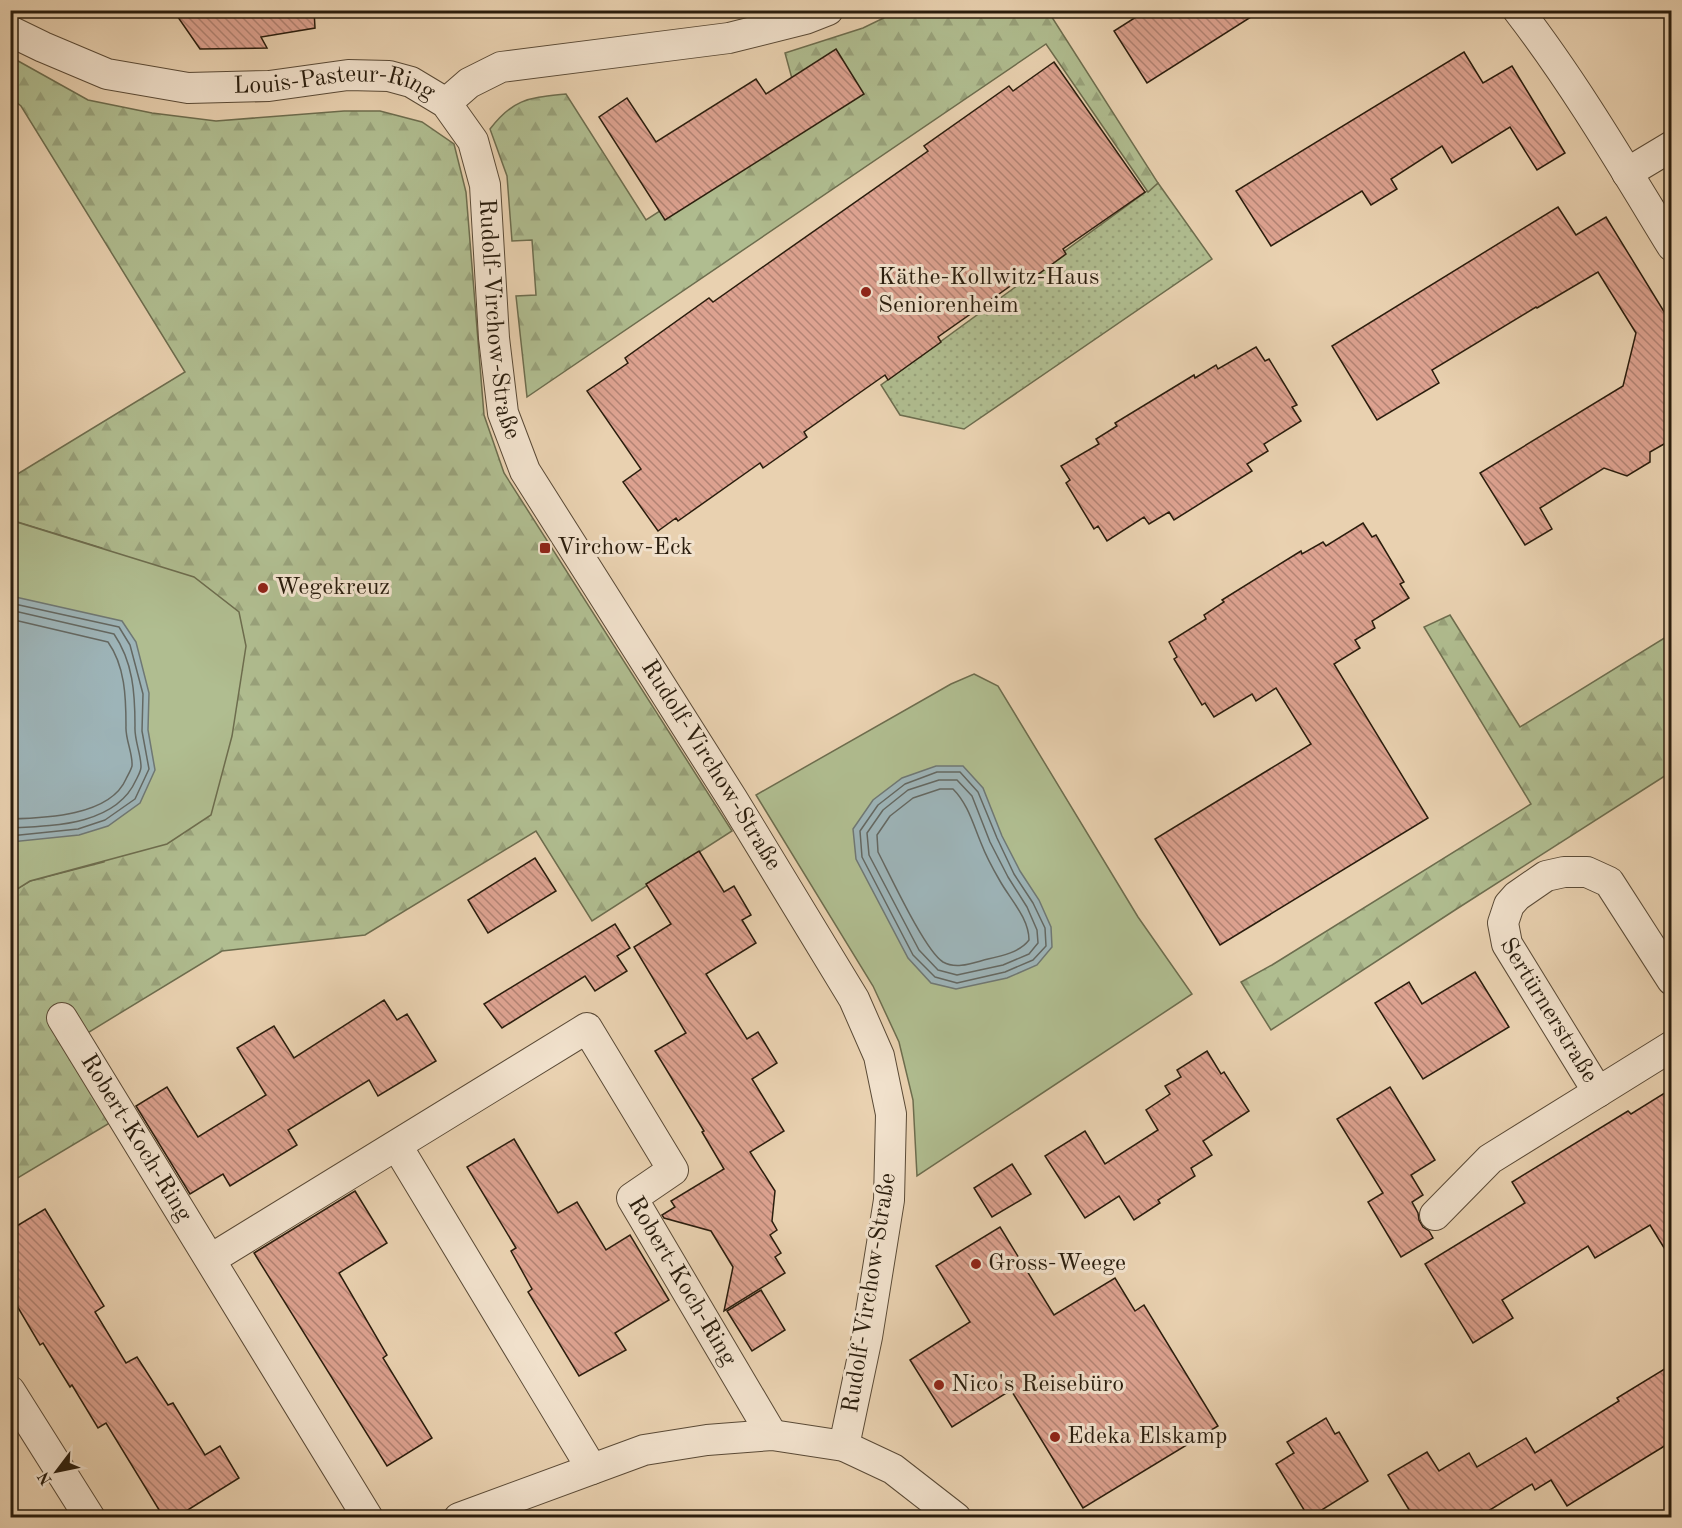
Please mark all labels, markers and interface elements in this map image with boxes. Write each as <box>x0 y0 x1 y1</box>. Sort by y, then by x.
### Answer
street label: Louis-Pasteur-Ring <box>233 63 439 105</box>
street label: Rudolf-Virchow-Straße <box>474 198 524 443</box>
place label: Käthe-Kollwitz-Haus Seniorenheim <box>878 266 1099 318</box>
marker: Käthe-Kollwitz-Haus Seniorenheim <box>859 285 873 299</box>
place label: Virchow-Eck <box>557 536 693 560</box>
marker: Virchow-Eck <box>538 541 552 555</box>
place label: Wegekreuz <box>275 576 390 600</box>
marker: Wegekreuz <box>256 581 270 595</box>
street label: Rudolf-Virchow-Straße <box>636 656 785 875</box>
street label: Sertürnerstraße <box>1495 934 1601 1087</box>
street label: Robert-Koch-Ring <box>75 1050 196 1226</box>
street label: Rudolf-Virchow-Straße <box>839 1171 901 1415</box>
street label: Robert-Koch-Ring <box>622 1193 740 1370</box>
place label: Gross-Weege <box>988 1252 1126 1276</box>
marker: Gross-Weege <box>969 1257 983 1271</box>
place label: Nico's Reisebüro <box>951 1373 1124 1397</box>
marker: Nico's Reisebüro <box>932 1378 946 1392</box>
place label: Edeka Elskamp <box>1067 1425 1227 1449</box>
marker: Edeka Elskamp <box>1048 1430 1062 1444</box>
north arrow <box>27 1441 87 1501</box>
text: N <box>36 1468 56 1487</box>

